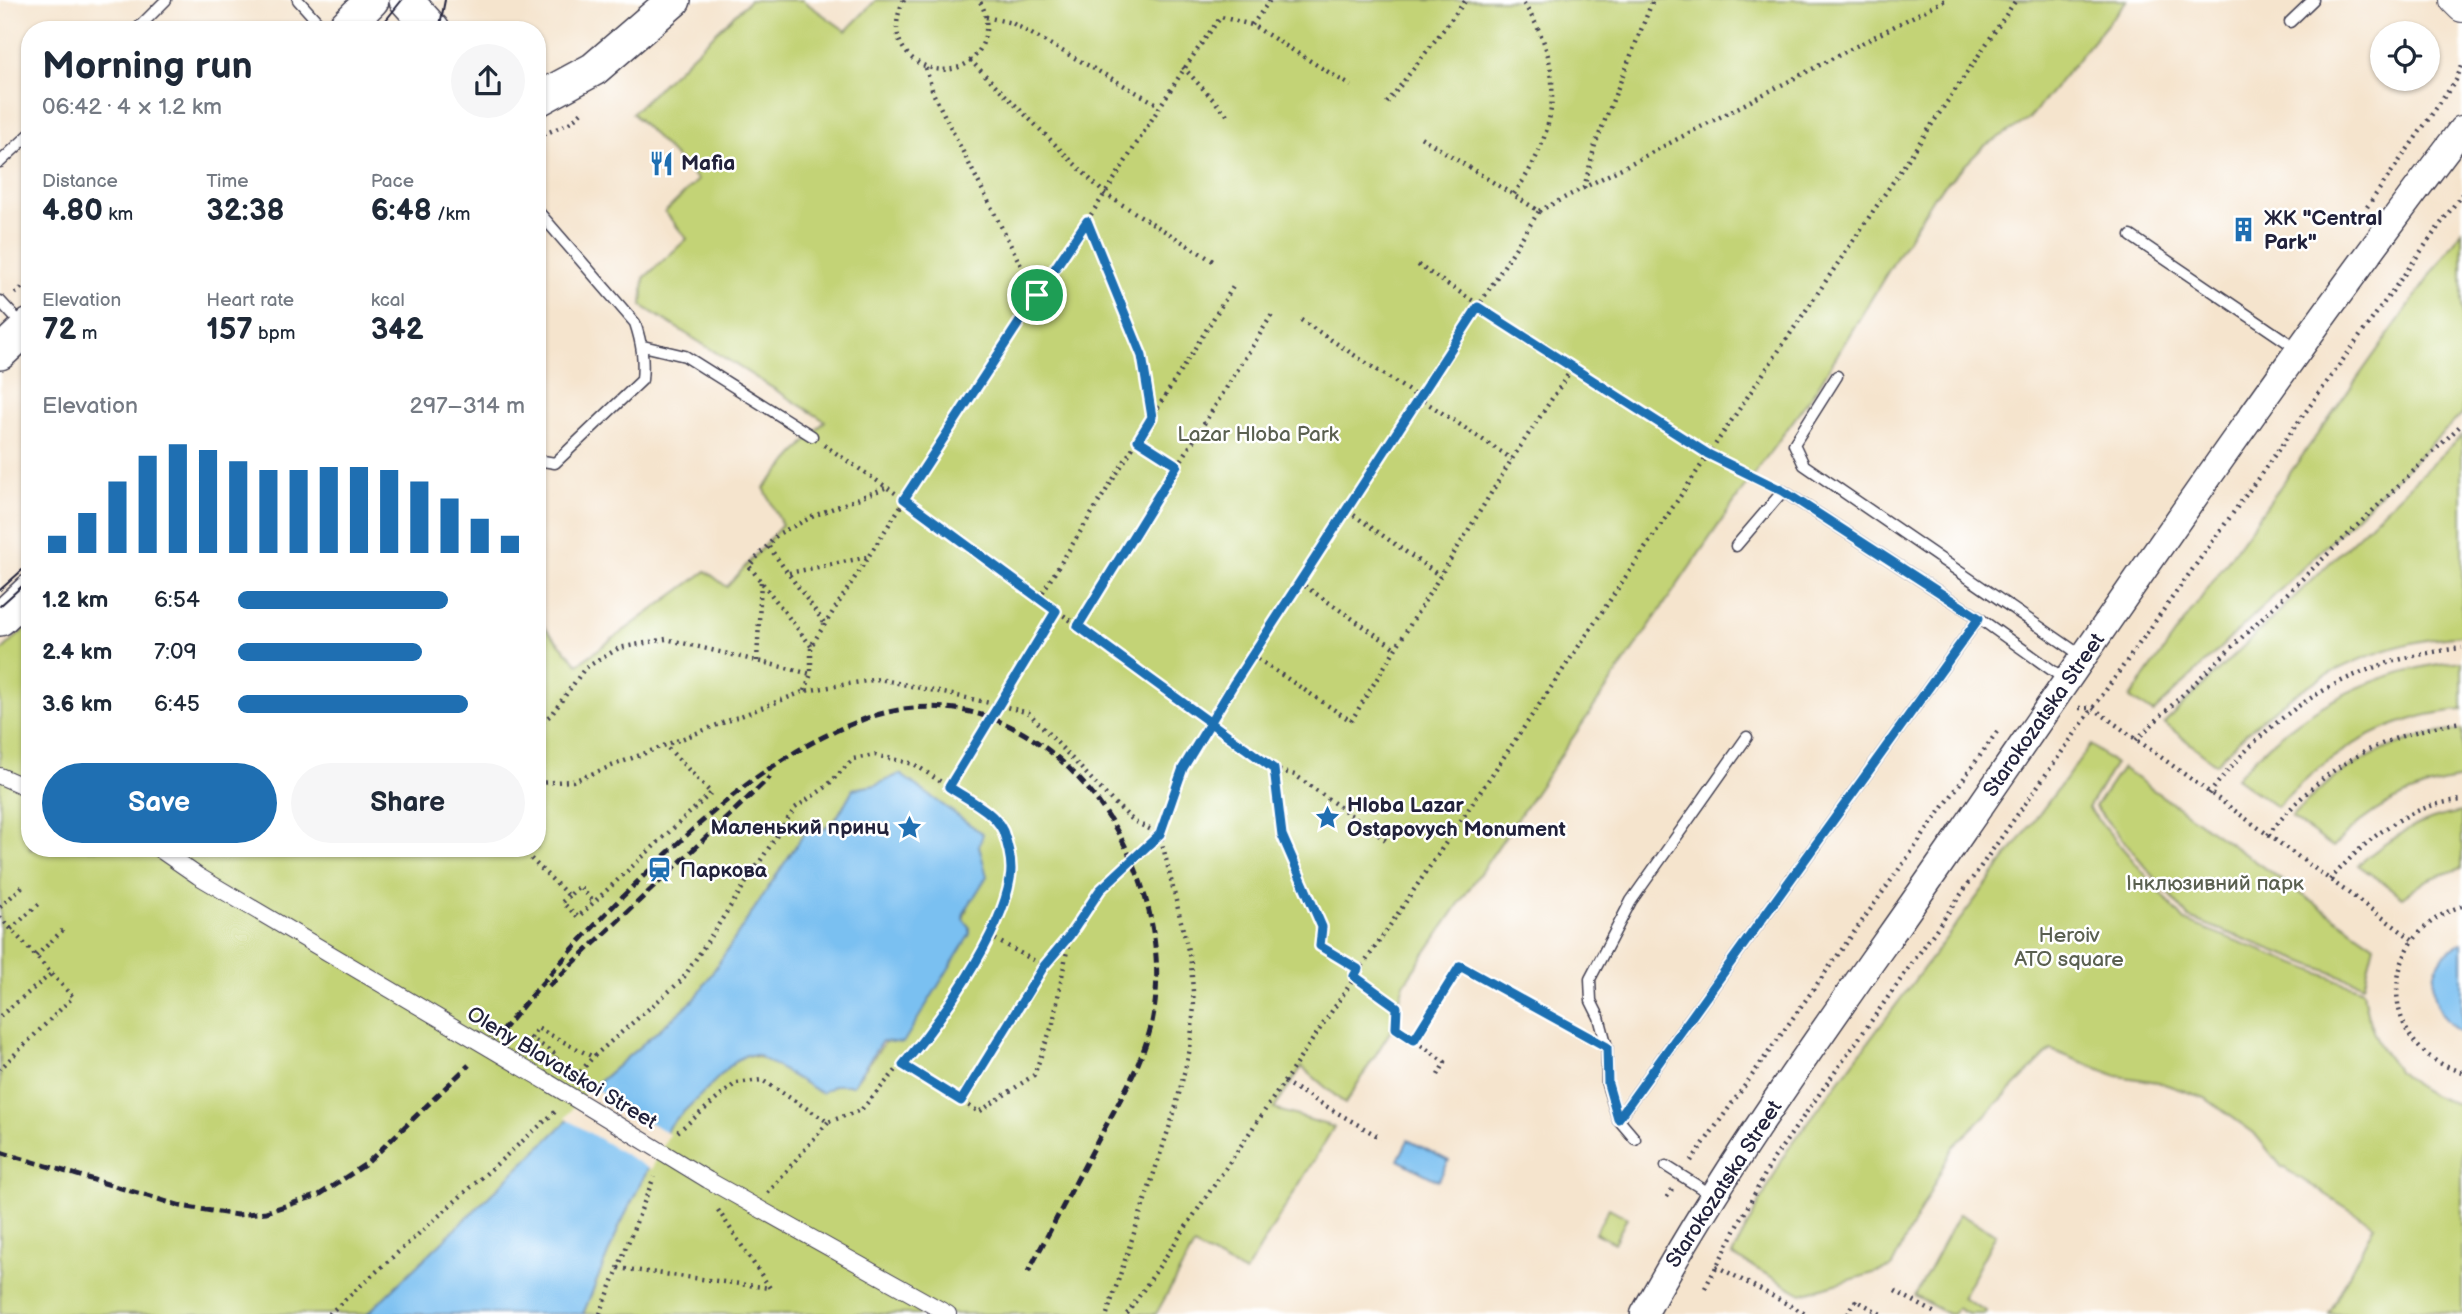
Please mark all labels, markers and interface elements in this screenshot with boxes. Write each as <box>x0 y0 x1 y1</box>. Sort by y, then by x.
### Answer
map controls <box>2370 21 2440 91</box>
button: locate <box>2370 21 2440 91</box>
text: Morning run <box>42 44 253 89</box>
button: share <box>451 44 525 118</box>
text: 06:42 · 4 × 1.2 km <box>42 93 222 121</box>
restaurant icon: Mafia <box>647 149 675 177</box>
place label: Mafia <box>681 151 735 176</box>
text: Distance <box>42 170 118 193</box>
text: Time <box>206 170 248 193</box>
text: Pace <box>371 170 414 193</box>
text: 4.80 <box>42 193 103 229</box>
text: 32:38 <box>206 193 285 229</box>
text: 6:48 <box>371 193 432 229</box>
text: km <box>103 203 133 226</box>
text: /km <box>432 203 471 226</box>
place label: ЖК "Central Park" <box>2264 206 2382 255</box>
building icon: ЖК "Central Park" <box>2230 216 2258 244</box>
pin <box>1007 265 1067 325</box>
icon: arrive <box>1018 276 1056 314</box>
text: Elevation <box>42 289 121 312</box>
text: Heart rate <box>206 289 294 312</box>
text: kcal <box>371 289 405 312</box>
text: 72 <box>42 312 77 348</box>
text: 157 <box>206 312 253 348</box>
text: 342 <box>371 312 424 348</box>
text: m <box>77 322 97 345</box>
text: bpm <box>253 322 295 345</box>
text: Elevation <box>42 392 138 420</box>
text: 297–314 m <box>409 392 525 420</box>
park label: Lazar Hloba Park <box>1177 422 1339 447</box>
text: 1.2 km <box>42 586 108 614</box>
text: 6:54 <box>154 586 200 614</box>
street label: Starokozatska Street <box>1978 628 2110 802</box>
text: 2.4 km <box>42 638 112 666</box>
text: 7:09 <box>154 638 197 666</box>
text: 3.6 km <box>42 690 112 718</box>
text: 6:45 <box>154 690 200 718</box>
button: Save <box>42 763 277 843</box>
button: Share <box>291 763 525 843</box>
place label: Hloba Lazar Ostapovych Monument <box>1347 793 1566 842</box>
place icon: Hloba Lazar Ostapovych Monument <box>1313 803 1341 831</box>
place icon: Маленький принц <box>895 813 923 841</box>
place label: Маленький принц <box>710 815 889 840</box>
station icon: Паркова <box>646 856 674 884</box>
place label: Паркова <box>680 858 768 883</box>
park label: Інклюзивний парк <box>2126 871 2304 896</box>
park label: Heroiv ATO square <box>2014 923 2124 972</box>
street label: Oleny Blavatskoi Street <box>462 1001 662 1135</box>
street label: Starokozatska Street <box>1661 1095 1788 1272</box>

